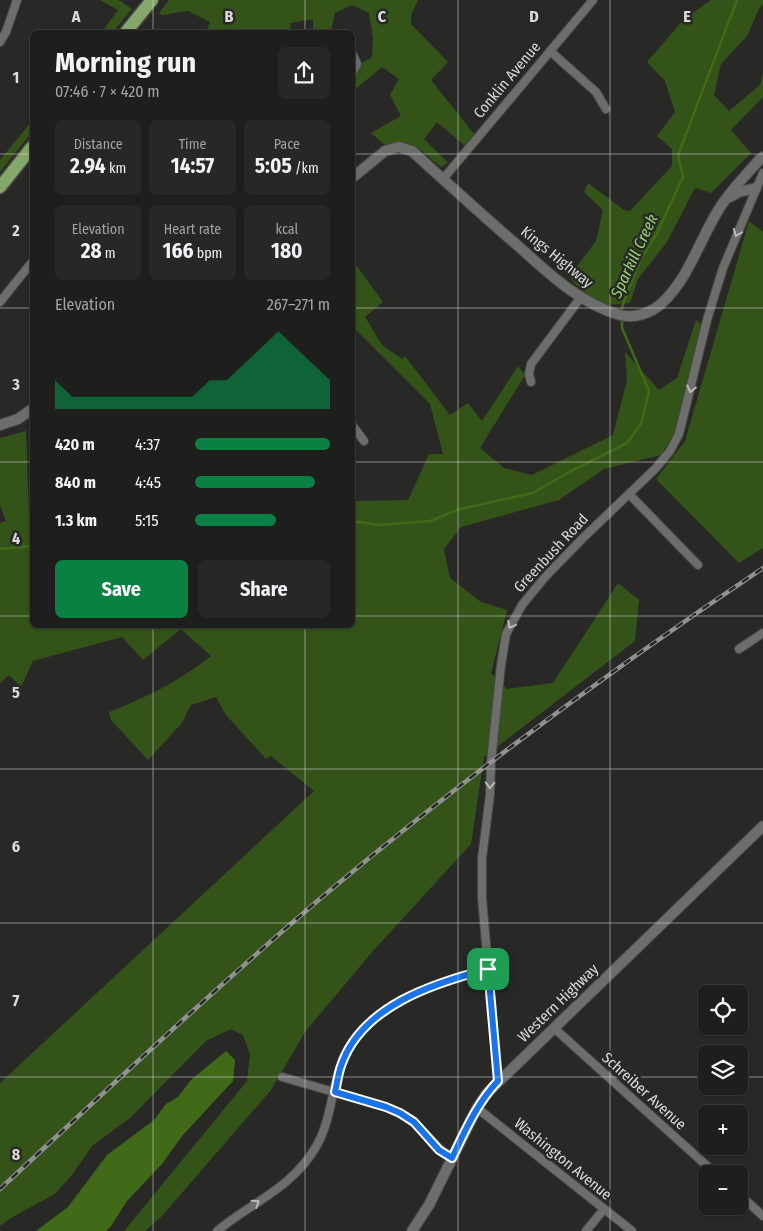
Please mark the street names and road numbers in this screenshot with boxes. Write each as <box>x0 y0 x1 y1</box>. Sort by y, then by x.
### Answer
street label: Conklin Avenue <box>470 38 544 122</box>
street label: Kings Highway <box>517 222 597 292</box>
street label: Greenbush Road <box>510 510 592 596</box>
street label: Western Highway <box>514 960 602 1046</box>
street label: Schreiber Avenue <box>598 1049 690 1133</box>
street label: Washington Avenue <box>511 1114 615 1204</box>

